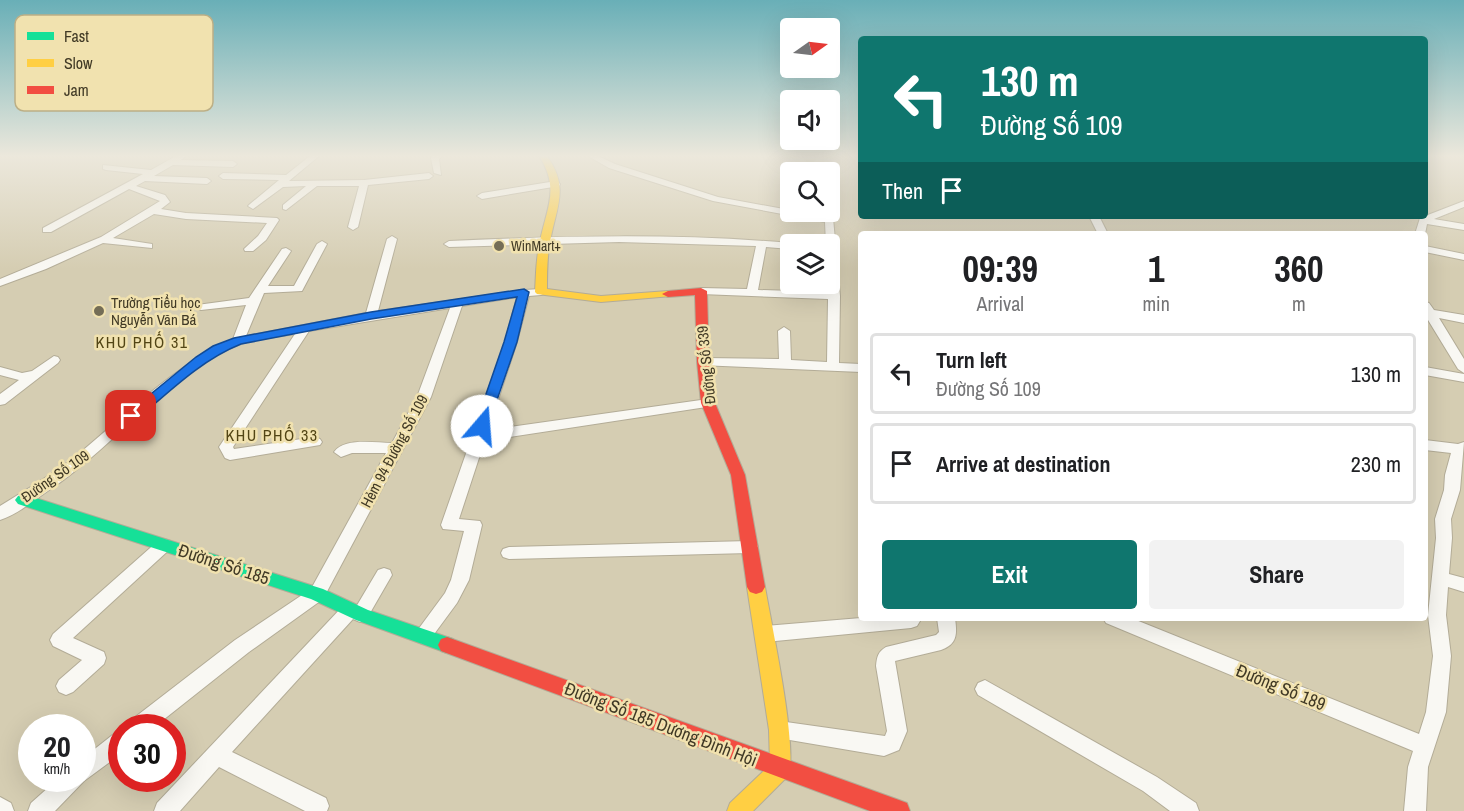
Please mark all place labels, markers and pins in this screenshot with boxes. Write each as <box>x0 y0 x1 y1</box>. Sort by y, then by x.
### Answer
place label: WinMart+ <box>511 237 561 255</box>
marker: WinMart+ <box>492 239 506 253</box>
place label: Trường Tiểu học Nguyễn Văn Bá <box>111 292 200 330</box>
marker: Trường Tiểu học Nguyễn Văn Bá <box>92 304 106 318</box>
pin <box>105 390 156 441</box>

